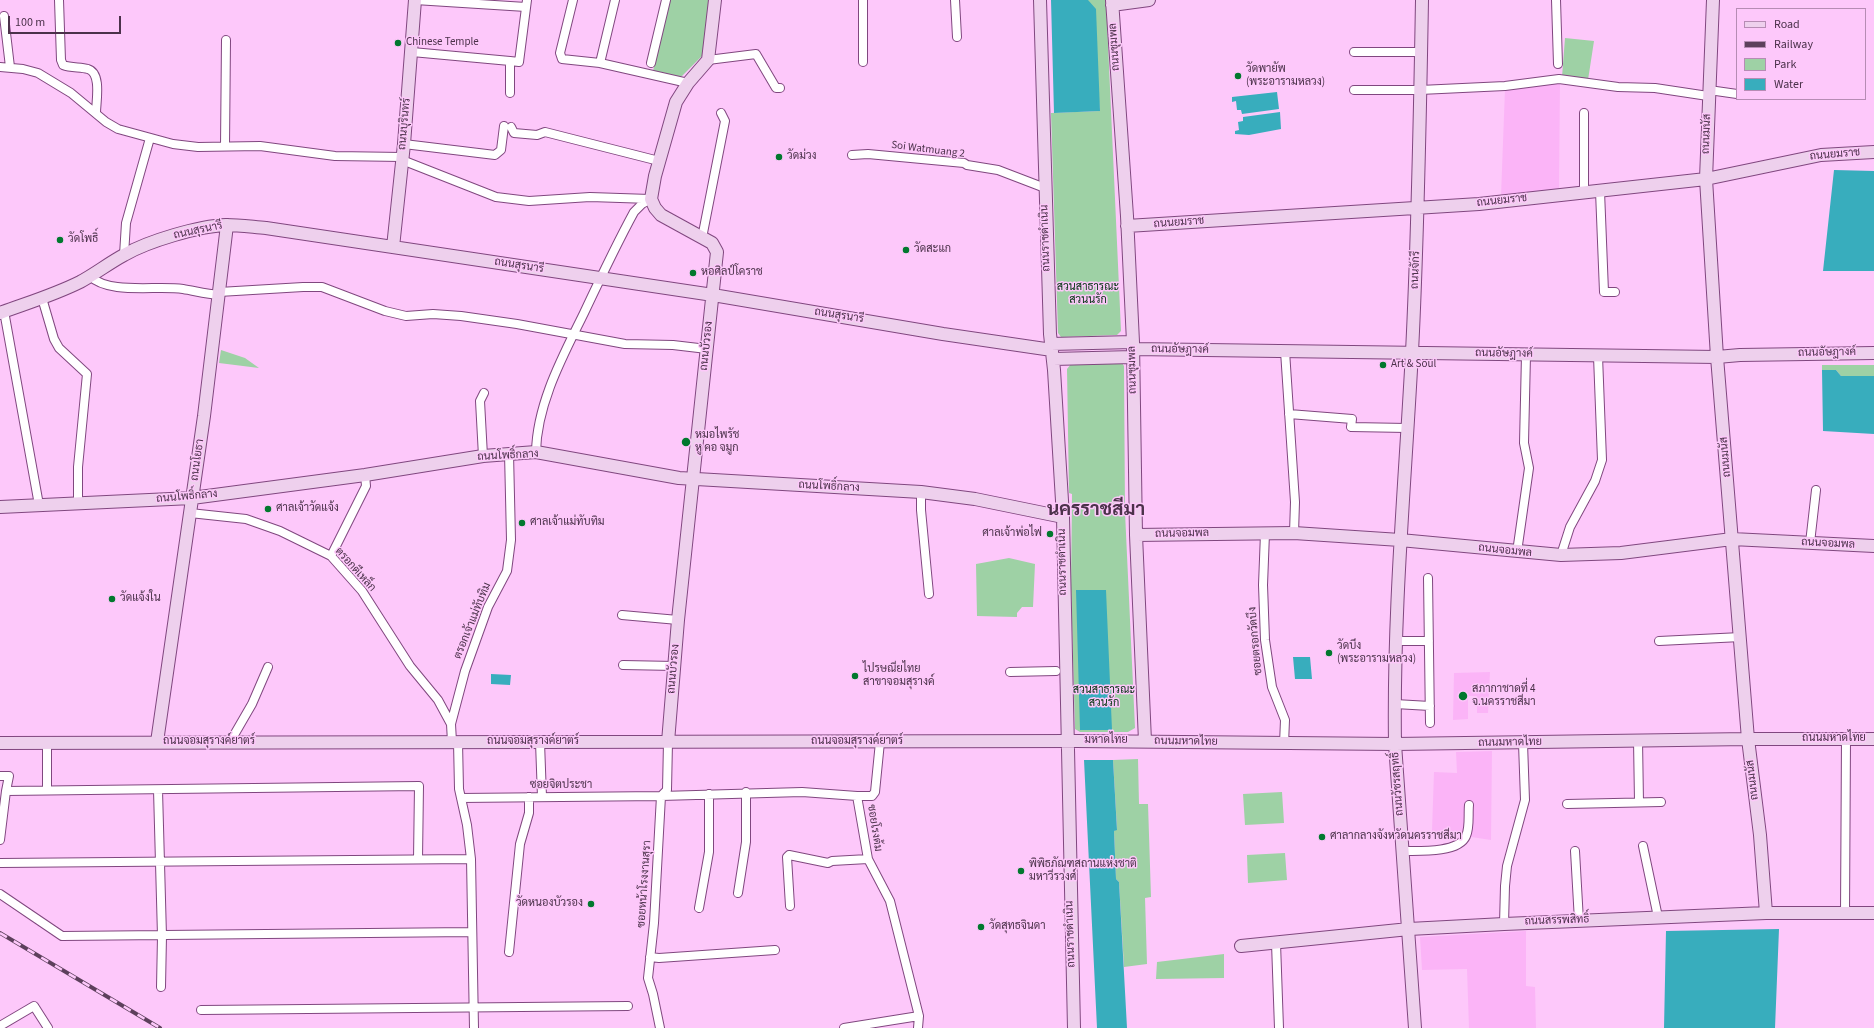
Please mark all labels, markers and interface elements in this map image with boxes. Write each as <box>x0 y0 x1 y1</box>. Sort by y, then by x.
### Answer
scale bar <box>10 8 123 34</box>
legend <box>1736 8 1866 100</box>
text: 100 m <box>15 14 45 31</box>
text: Road <box>1774 16 1800 33</box>
street label: ถนนชุมพล <box>1107 23 1123 71</box>
place label: Chinese Temple <box>406 36 479 50</box>
text: Railway <box>1774 36 1813 53</box>
marker: Chinese Temple <box>393 38 403 48</box>
text: Park <box>1774 56 1796 73</box>
place label: วัดพายัพ (พระอารามหลวง) <box>1246 63 1325 89</box>
marker: วัดพายัพ (พระอารามหลวง) <box>1233 71 1243 81</box>
text: Water <box>1774 76 1803 93</box>
street label: ถนนบุรินทร์ <box>396 97 414 151</box>
street label: ถนนมนัส <box>1700 114 1714 154</box>
street label: Soi Watmuang 2 <box>890 139 966 161</box>
street label: ถนนยมราช <box>1809 146 1861 164</box>
place label: วัดม่วง <box>787 150 817 164</box>
marker: วัดม่วง <box>774 152 784 162</box>
street label: ถนนยมราช <box>1476 192 1528 210</box>
street label: ถนนราชดำเนิน <box>1038 204 1054 272</box>
street label: ถนนยมราช <box>1153 215 1205 231</box>
street label: ถนนสุรนารี <box>172 219 224 243</box>
place label: วัดโพธิ์ <box>68 233 98 247</box>
marker: วัดโพธิ์ <box>55 235 65 245</box>
place label: วัดสะแก <box>914 243 951 257</box>
marker: วัดสะแก <box>901 245 911 255</box>
street label: ถนนจักรี <box>1409 251 1423 289</box>
street label: ถนนสุรนารี <box>493 256 545 276</box>
place label: หอศิลป์โคราช <box>701 266 763 280</box>
marker: หอศิลป์โคราช <box>688 268 698 278</box>
park label: สวนสาธารณะ สวนนรัก <box>1057 281 1119 307</box>
street label: ถนนสุรนารี <box>813 306 865 326</box>
street label: ถนนบัวรอง <box>698 320 716 372</box>
street label: ถนนอัษฎางค์ <box>1151 343 1209 357</box>
street label: ถนนชุมพล <box>1126 346 1140 394</box>
street label: ถนนอัษฎางค์ <box>1798 346 1856 360</box>
street label: ถนนอัษฎางค์ <box>1475 347 1533 361</box>
place label: Art & Soul <box>1391 358 1436 372</box>
marker: Art & Soul <box>1378 360 1388 370</box>
place label: หมอไพรัช หู คอ จมูก <box>695 429 739 455</box>
marker: หมอไพรัช หู คอ จมูก <box>680 436 692 448</box>
street label: ถนนมนัส <box>1718 436 1734 478</box>
street label: ถนนโยธา <box>189 438 207 482</box>
street label: ถนนโพธิ์กลาง <box>477 448 539 464</box>
street label: ถนนโพธิ์กลาง <box>798 479 860 495</box>
street label: ถนนโพธิ์กลาง <box>156 488 218 506</box>
district label: นครราชสีมา <box>1047 500 1145 522</box>
place label: ศาลเจ้าวัดแจ้ง <box>276 502 339 516</box>
marker: ศาลเจ้าวัดแจ้ง <box>263 504 273 514</box>
place label: ศาลเจ้าแม่ทับทิม <box>530 516 605 530</box>
marker: ศาลเจ้าแม่ทับทิม <box>517 518 527 528</box>
place label: ศาลเจ้าพ่อไฟ <box>982 527 1042 541</box>
street label: ถนนจอมพล <box>1155 527 1209 541</box>
street label: ถนนราชดำเนิน <box>1056 528 1070 596</box>
marker: ศาลเจ้าพ่อไฟ <box>1045 529 1055 539</box>
street label: ถนนจอมพล <box>1801 536 1855 552</box>
street label: ถนนจอมพล <box>1477 542 1533 560</box>
street label: ตรอกตีเหล็ก <box>332 545 378 595</box>
street label: ตรอกเจ้าแม่ทับทิม <box>452 581 494 661</box>
place label: วัดแจ้งใน <box>120 592 161 606</box>
marker: วัดแจ้งใน <box>107 594 117 604</box>
street label: ซอยตรอกวัดบึง <box>1246 606 1266 676</box>
place label: วัดบึง (พระอารามหลวง) <box>1337 640 1416 666</box>
street label: ถนนบัวรอง <box>665 644 683 694</box>
marker: วัดบึง (พระอารามหลวง) <box>1324 648 1334 658</box>
place label: ไปรษณียไทย สาขาจอมสุรางค์ <box>863 663 935 689</box>
marker: ไปรษณียไทย สาขาจอมสุรางค์ <box>850 671 860 681</box>
place label: สภากาชาดที่ 4 จ.นครราชสีมา <box>1472 683 1536 709</box>
park label: สวนสาธารณะ สวนรัก <box>1073 684 1135 710</box>
marker: สภากาชาดที่ 4 จ.นครราชสีมา <box>1457 690 1469 702</box>
street label: ถนนมหาดไทย <box>1802 732 1866 746</box>
street label: มหาดไทย <box>1084 734 1128 748</box>
street label: ถนนจอมสุรางค์ยาตร์ <box>163 735 255 749</box>
street label: ถนนจอมสุรางค์ยาตร์ <box>487 735 579 749</box>
street label: ถนนจอมสุรางค์ยาตร์ <box>811 735 903 749</box>
street label: ถนนมหาดไทย <box>1154 735 1218 749</box>
street label: ถนนมหาดไทย <box>1478 736 1542 750</box>
street label: ถนนวัชรสฤทธิ์ <box>1389 752 1407 816</box>
street label: ถนนมนัส <box>1744 759 1762 801</box>
street label: ซอยจิตประชา <box>530 779 592 793</box>
street label: ซอยโรงต้ม <box>864 804 884 852</box>
place label: ศาลากลางจังหวัดนครราชสีมา <box>1330 830 1462 844</box>
marker: ศาลากลางจังหวัดนครราชสีมา <box>1317 832 1327 842</box>
street label: ซอยหน้าโรงงานสุรา <box>635 840 655 928</box>
place label: พิพิธภัณฑสถานแห่งชาติ มหาวีรวงศ์ <box>1029 858 1137 884</box>
marker: พิพิธภัณฑสถานแห่งชาติ มหาวีรวงศ์ <box>1016 866 1026 876</box>
place label: วัดหนองบัวรอง <box>516 897 583 911</box>
marker: วัดหนองบัวรอง <box>586 899 596 909</box>
street label: ถนนราชดำเนิน <box>1063 900 1079 968</box>
street label: ถนนสรรพสิทธิ์ <box>1524 913 1590 929</box>
place label: วัดสุทธจินดา <box>989 920 1046 934</box>
marker: วัดสุทธจินดา <box>976 922 986 932</box>

